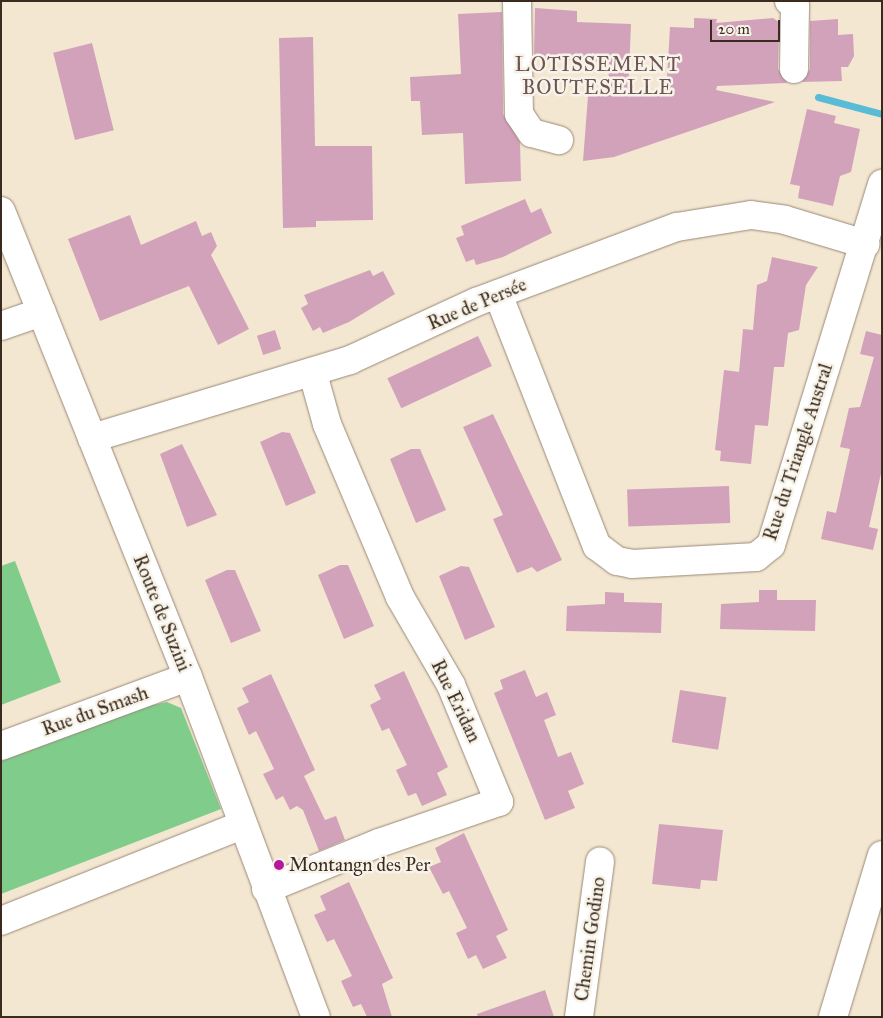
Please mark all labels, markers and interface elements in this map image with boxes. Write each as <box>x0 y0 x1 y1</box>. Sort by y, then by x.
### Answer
scale bar <box>713 10 783 42</box>
text: 20 m <box>718 20 750 38</box>
district label: LOTISSEMENT BOUTESELLE <box>513 52 683 99</box>
street label: Rue de Persée <box>424 273 530 335</box>
street label: Rue du Triangle Austral <box>759 361 837 543</box>
street label: Route de Suzini <box>128 551 196 675</box>
street label: Rue Eridan <box>426 656 486 746</box>
street label: Rue du Smash <box>39 681 151 741</box>
place label: Montangn des Per <box>289 854 430 876</box>
marker: Montangn des Per <box>273 859 285 871</box>
street label: Chemin Godino <box>570 875 610 1003</box>

